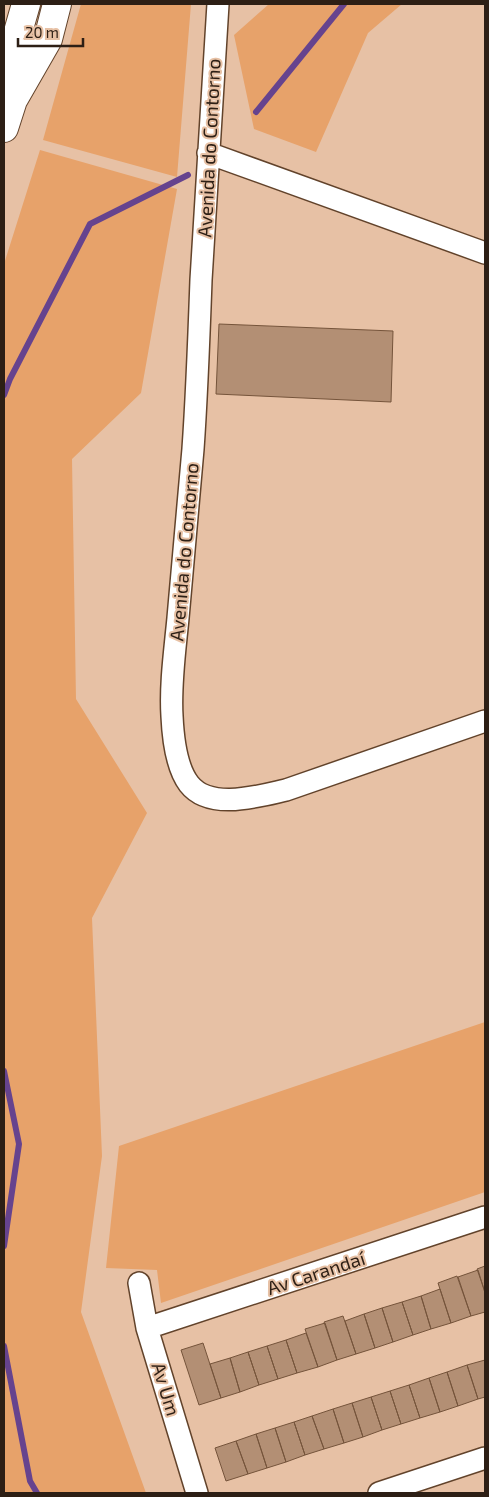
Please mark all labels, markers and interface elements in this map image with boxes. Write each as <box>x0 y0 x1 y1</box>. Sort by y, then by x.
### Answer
scale bar <box>18 15 82 47</box>
text: 20 m <box>25 23 59 41</box>
street label: Avenida do Contorno <box>192 58 225 238</box>
street label: Avenida do Contorno <box>164 462 203 642</box>
street label: Av Carandaí <box>264 1245 369 1299</box>
street label: Av Um <box>147 1359 185 1418</box>

